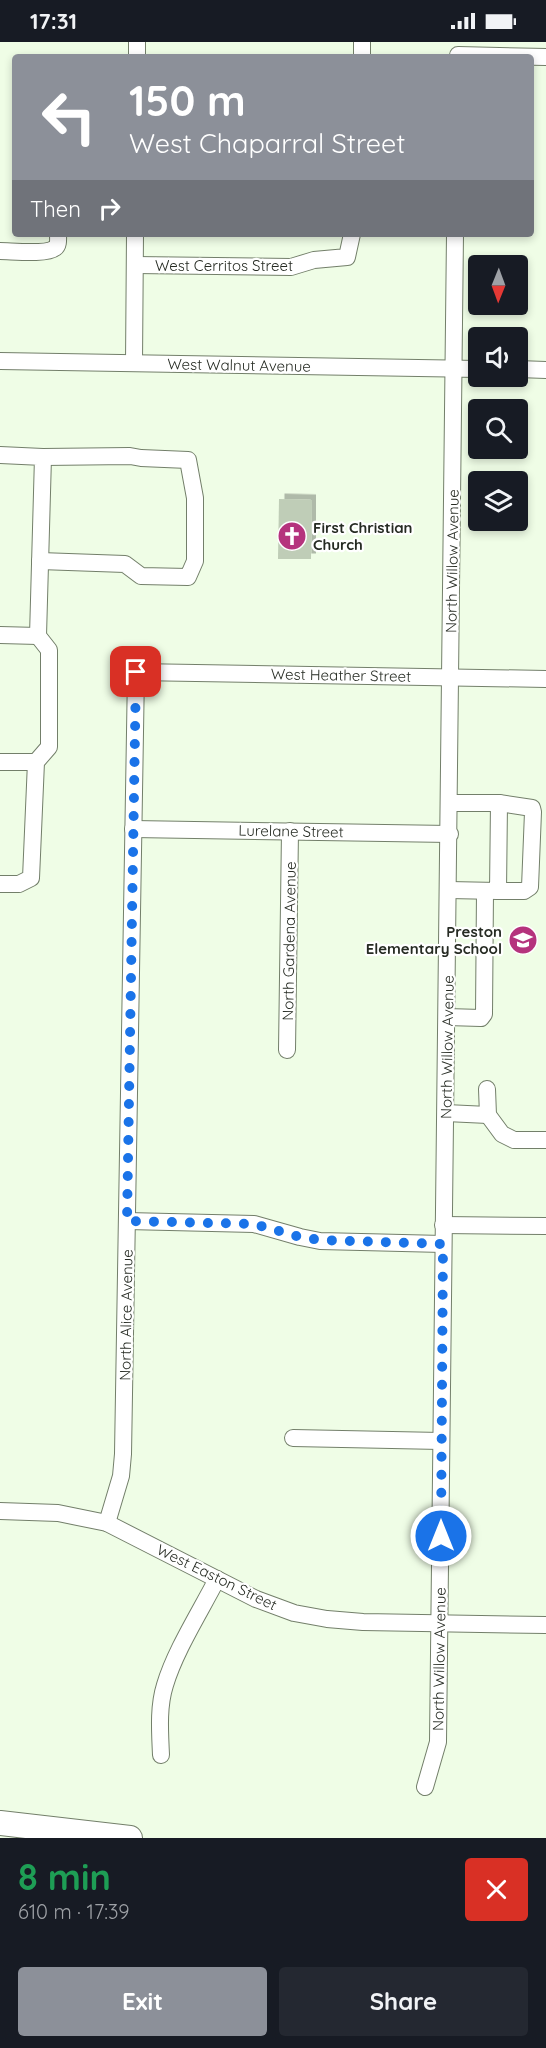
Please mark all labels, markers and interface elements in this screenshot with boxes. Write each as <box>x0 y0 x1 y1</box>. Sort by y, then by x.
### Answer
text: 17:31 <box>30 7 77 35</box>
text: 150 m <box>129 74 246 127</box>
icon: left <box>30 78 108 156</box>
text: West Chaparral Street <box>129 126 405 160</box>
icon: right <box>93 192 126 225</box>
text: Then <box>30 195 81 223</box>
north arrow <box>468 255 528 315</box>
map controls <box>468 255 528 531</box>
street label: West Cerritos Street <box>155 256 293 275</box>
button: sound <box>468 327 528 387</box>
street label: West Walnut Avenue <box>167 354 311 376</box>
button: search <box>468 399 528 459</box>
button: layers <box>468 471 528 531</box>
street label: North Willow Avenue <box>441 489 463 633</box>
place label: First Christian Church <box>313 518 413 554</box>
church icon: First Christian Church <box>276 520 308 552</box>
pin <box>110 646 161 697</box>
icon: arrive <box>119 655 152 688</box>
street label: West Heather Street <box>271 664 411 686</box>
street label: Lurelane Street <box>238 821 344 841</box>
street label: North Gardena Avenue <box>278 861 300 1021</box>
place label: Preston Elementary School <box>366 922 502 958</box>
school or university icon: Preston Elementary School <box>507 924 539 956</box>
street label: North Willow Avenue <box>436 975 458 1119</box>
street label: North Alice Avenue <box>115 1249 137 1381</box>
position arrow <box>409 1504 473 1568</box>
street label: West Easton Street <box>154 1540 280 1614</box>
street label: North Willow Avenue <box>428 1587 450 1731</box>
text: 8 min <box>18 1854 111 1899</box>
button: close <box>465 1858 528 1921</box>
text: 610 m · 17:39 <box>18 1899 130 1924</box>
button: Exit <box>18 1967 267 2036</box>
button: Share <box>279 1967 528 2036</box>

